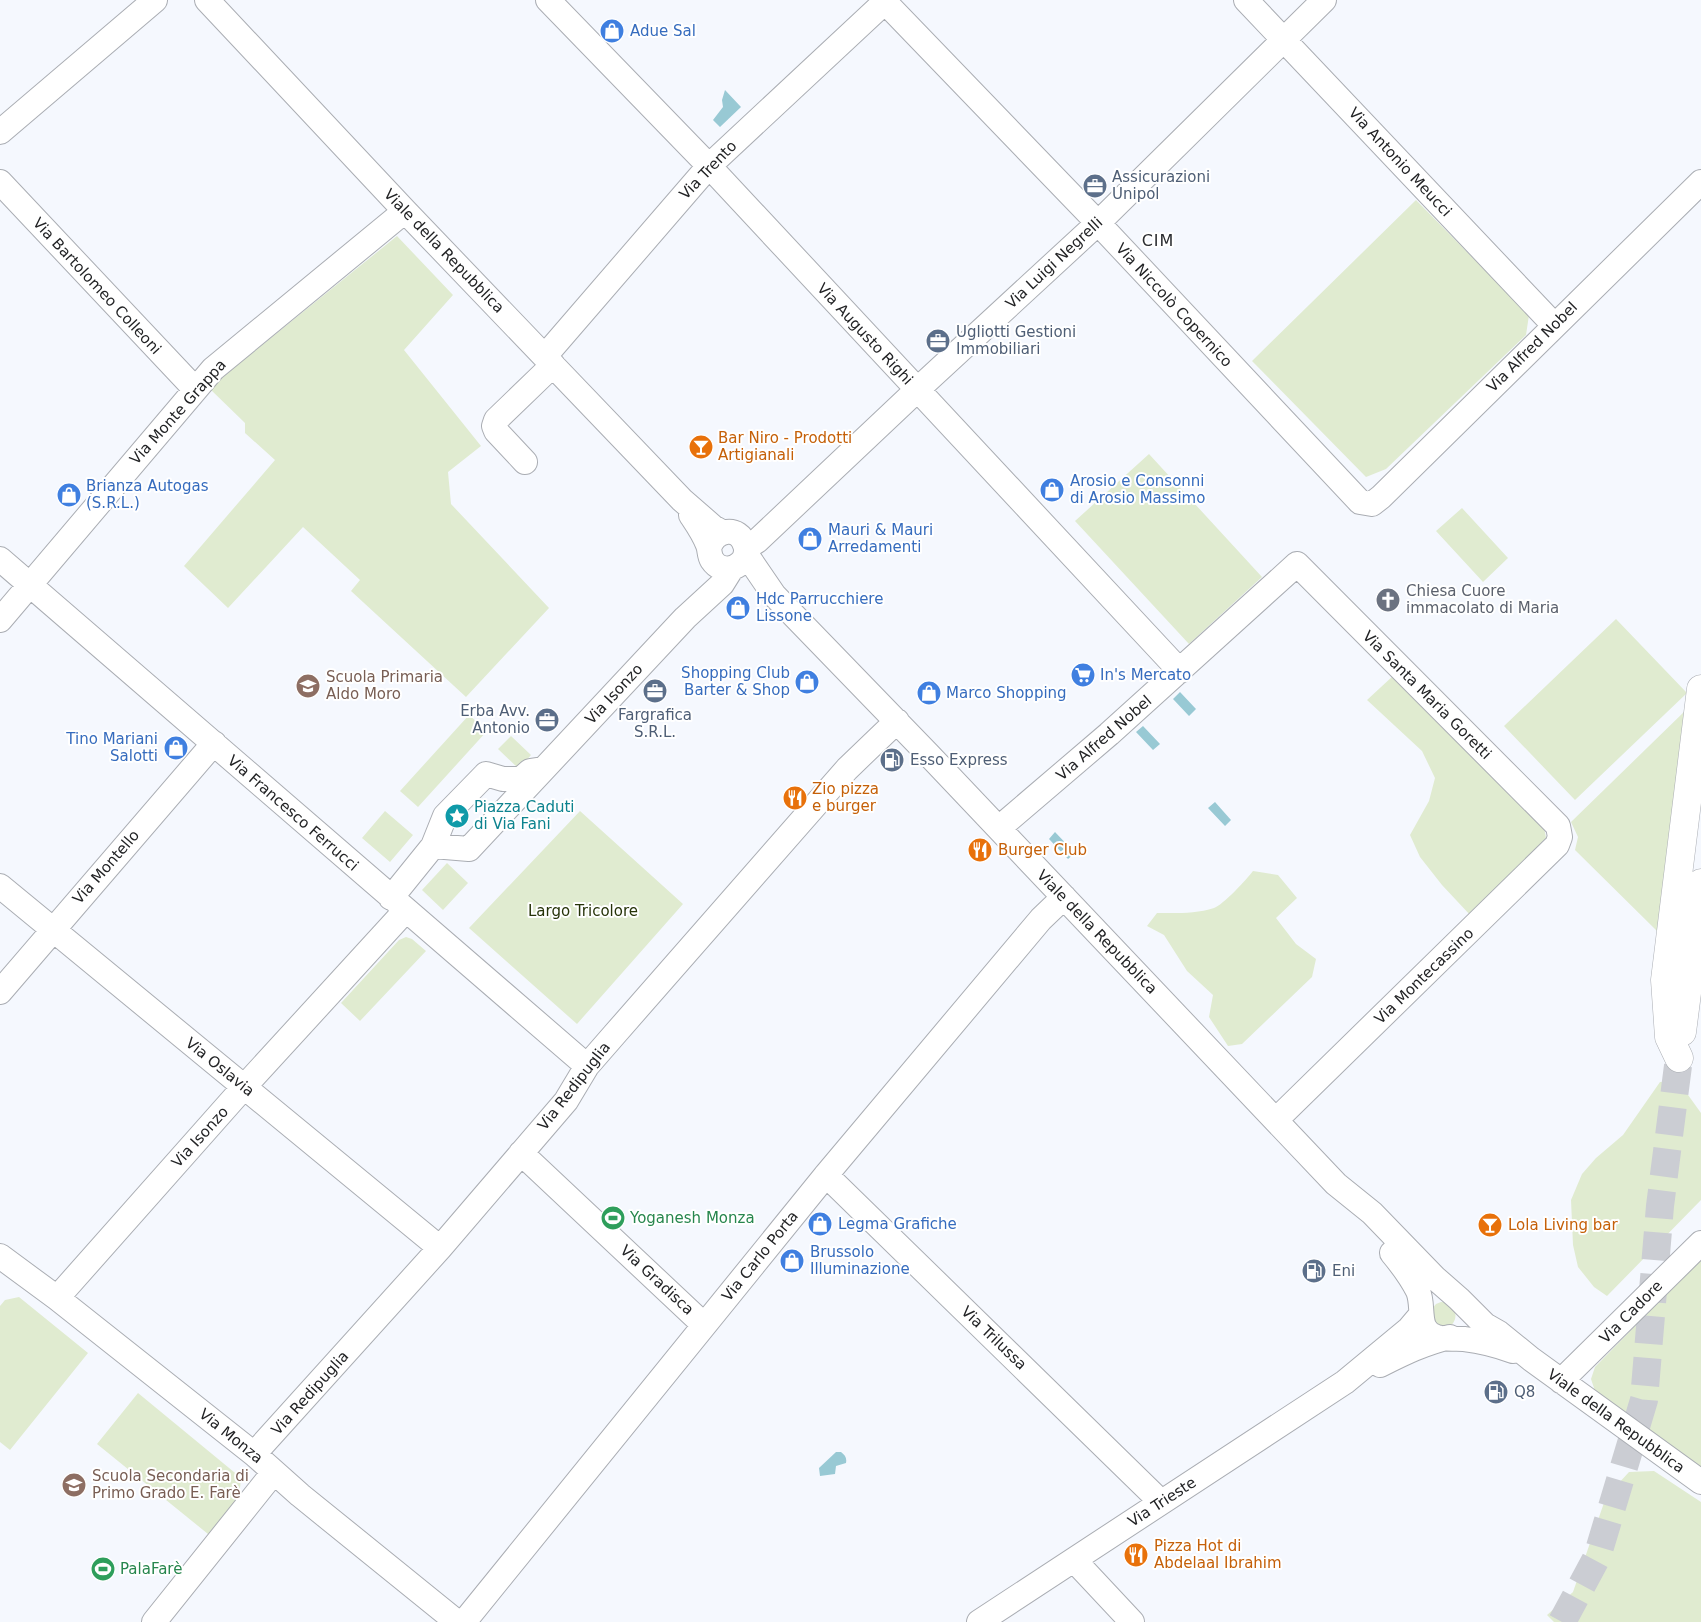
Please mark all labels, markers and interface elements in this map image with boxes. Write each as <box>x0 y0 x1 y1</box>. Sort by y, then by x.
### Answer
shop icon: Adue Sal <box>599 18 625 44</box>
place label: Adue Sal <box>630 22 696 40</box>
street label: Via Antonio Meucci <box>1345 104 1455 220</box>
street label: Via Trento <box>676 137 740 203</box>
place label: Assicurazioni Unipol <box>1112 168 1210 203</box>
office icon: Assicurazioni Unipol <box>1082 173 1108 199</box>
street label: Viale della Repubblica <box>380 185 508 317</box>
street label: Via Bartolomeo Colleoni <box>29 214 165 358</box>
street label: Via Luigi Negrelli <box>1002 214 1106 312</box>
district label: CIM <box>1142 231 1174 250</box>
street label: Via Niccolò Copernico <box>1112 239 1236 371</box>
street label: Via Augusto Righi <box>813 279 917 389</box>
street label: Via Alfred Nobel <box>1483 298 1581 396</box>
place label: Ugliotti Gestioni Immobiliari <box>956 323 1076 358</box>
office icon: Ugliotti Gestioni Immobiliari <box>925 328 951 354</box>
street label: Via Monte Grappa <box>126 356 230 468</box>
place label: Bar Niro - Prodotti Artigianali <box>718 429 852 464</box>
bar icon: Bar Niro - Prodotti Artigianali <box>688 434 714 460</box>
place label: Arosio e Consonni di Arosio Massimo <box>1070 472 1205 507</box>
place label: Brianza Autogas (S.R.L.) <box>86 477 209 512</box>
shop icon: Arosio e Consonni di Arosio Massimo <box>1039 477 1065 503</box>
shop icon: Brianza Autogas (S.R.L.) <box>56 482 82 508</box>
place label: Mauri & Mauri Arredamenti <box>828 521 933 556</box>
shop icon: Mauri & Mauri Arredamenti <box>797 526 823 552</box>
place label: Chiesa Cuore immacolato di Maria <box>1406 582 1559 617</box>
church icon: Chiesa Cuore immacolato di Maria <box>1375 587 1401 613</box>
place label: Hdc Parrucchiere Lissone <box>756 590 883 625</box>
shop icon: Hdc Parrucchiere Lissone <box>725 595 751 621</box>
street label: Via Santa Maria Goretti <box>1359 627 1495 763</box>
street label: Via Isonzo <box>581 660 647 728</box>
supermarket icon: In's Mercato <box>1070 662 1096 688</box>
place label: Shopping Club Barter & Shop <box>681 664 790 699</box>
place label: In's Mercato <box>1100 666 1191 684</box>
place label: Scuola Primaria Aldo Moro <box>326 668 443 703</box>
shop icon: Shopping Club Barter & Shop <box>794 669 820 695</box>
school or university icon: Scuola Primaria Aldo Moro <box>295 673 321 699</box>
office icon: Fargrafica S.R.L. <box>642 678 668 704</box>
shop icon: Marco Shopping <box>916 680 942 706</box>
place label: Marco Shopping <box>946 684 1067 702</box>
street label: Via Alfred Nobel <box>1053 692 1155 784</box>
place label: Erba Avv. Antonio <box>460 702 530 737</box>
place label: Fargrafica S.R.L. <box>618 706 692 741</box>
office icon: Erba Avv. Antonio <box>534 707 560 733</box>
place label: Tino Mariani Salotti <box>65 730 158 765</box>
shop icon: Tino Mariani Salotti <box>163 735 189 761</box>
fuel station icon: Esso Express <box>879 747 905 773</box>
street label: Via Francesco Ferrucci <box>224 751 362 875</box>
place label: Esso Express <box>910 751 1008 769</box>
place label: Zio pizza e burger <box>812 780 879 815</box>
restaurant icon: Zio pizza e burger <box>782 785 808 811</box>
place label: Piazza Caduti di Via Fani <box>474 798 575 833</box>
place icon: Piazza Caduti di Via Fani <box>444 803 470 829</box>
street label: Via Montello <box>69 826 143 908</box>
restaurant icon: Burger Club <box>967 837 993 863</box>
place label: Burger Club <box>998 841 1087 859</box>
street label: Viale della Repubblica <box>1033 866 1161 998</box>
park label: Largo Tricolore <box>528 902 638 920</box>
street label: Via Montecassino <box>1371 924 1477 1028</box>
street label: Via Oslavia <box>182 1034 258 1100</box>
street label: Via Redipuglia <box>534 1038 614 1134</box>
street label: Via Isonzo <box>168 1103 232 1171</box>
sports icon: Yoganesh Monza <box>600 1205 626 1231</box>
street label: Via Carlo Porta <box>718 1207 802 1305</box>
place label: Yoganesh Monza <box>629 1209 755 1227</box>
shop icon: Legma Grafiche <box>807 1211 833 1237</box>
bar icon: Lola Living bar <box>1477 1212 1503 1238</box>
place label: Legma Grafiche <box>838 1215 957 1233</box>
place label: Lola Living bar <box>1508 1216 1618 1234</box>
street label: Via Gradisca <box>616 1241 698 1319</box>
place label: Brussolo Illuminazione <box>810 1243 910 1278</box>
shop icon: Brussolo Illuminazione <box>779 1248 805 1274</box>
fuel station icon: Eni <box>1301 1258 1327 1284</box>
place label: Eni <box>1332 1262 1355 1280</box>
street label: Via Cadore <box>1596 1277 1666 1347</box>
street label: Via Trilussa <box>958 1302 1030 1374</box>
street label: Via Redipuglia <box>268 1347 352 1439</box>
street label: Viale della Repubblica <box>1544 1365 1688 1477</box>
fuel station icon: Q8 <box>1483 1379 1509 1405</box>
place label: Q8 <box>1514 1383 1535 1401</box>
street label: Via Monza <box>196 1405 266 1467</box>
place label: Scuola Secondaria di Primo Grado E. Farè <box>92 1467 249 1502</box>
school or university icon: Scuola Secondaria di Primo Grado E. Farè <box>61 1472 87 1498</box>
street label: Via Trieste <box>1125 1473 1199 1531</box>
place label: Pizza Hot di Abdelaal Ibrahim <box>1154 1537 1282 1572</box>
restaurant icon: Pizza Hot di Abdelaal Ibrahim <box>1123 1542 1149 1568</box>
sports icon: PalaFarè <box>90 1556 116 1582</box>
place label: PalaFarè <box>120 1560 182 1578</box>

